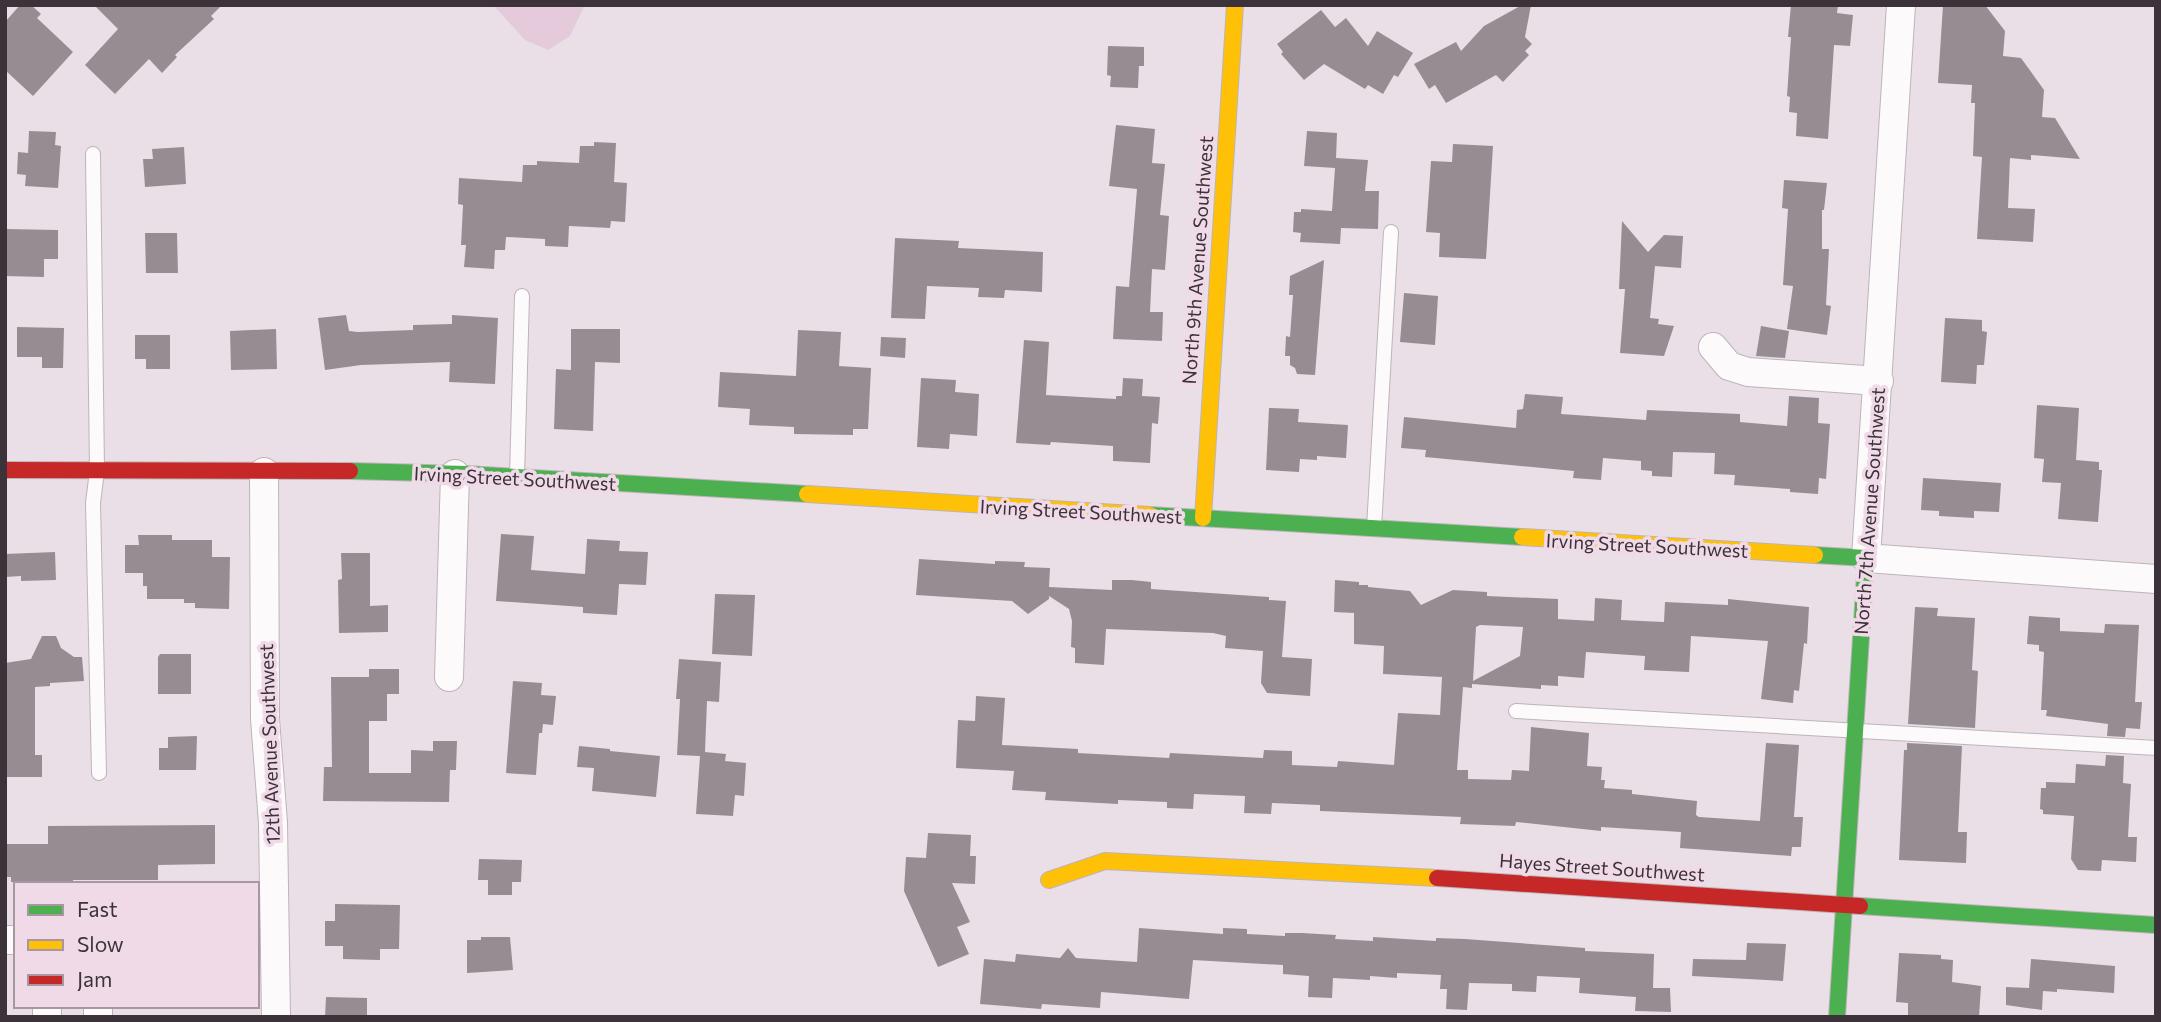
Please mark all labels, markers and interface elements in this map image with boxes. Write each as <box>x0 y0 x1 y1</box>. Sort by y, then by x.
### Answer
street label: North 9th Avenue Southwest <box>1177 135 1217 385</box>
street label: North 7th Avenue Southwest <box>1849 386 1889 635</box>
street label: Irving Street Southwest <box>413 461 617 495</box>
street label: Irving Street Southwest <box>979 494 1183 528</box>
street label: Irving Street Southwest <box>1545 528 1749 562</box>
street label: 12th Avenue Southwest <box>254 643 284 845</box>
street label: Hayes Street Southwest <box>1498 848 1706 886</box>
legend <box>14 882 259 1008</box>
text: Fast <box>77 896 118 921</box>
text: Slow <box>77 931 124 956</box>
text: Jam <box>77 966 112 991</box>

